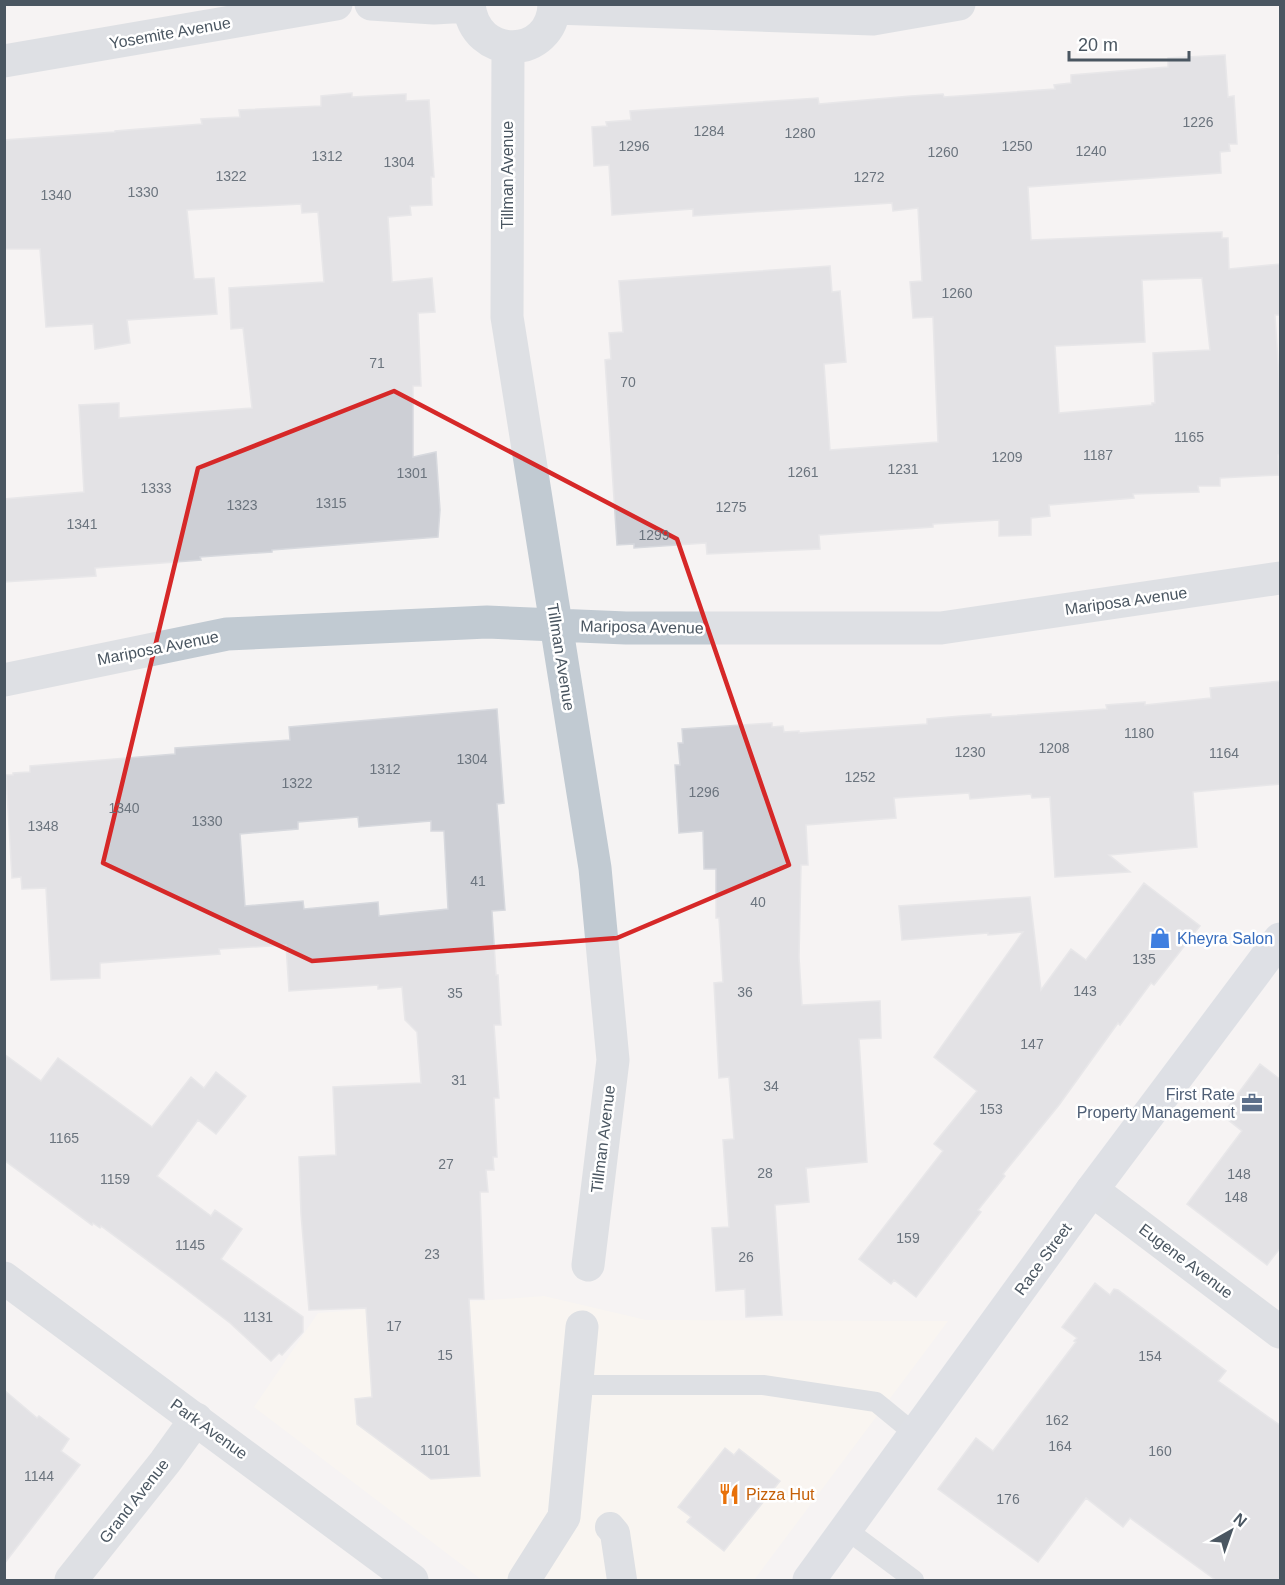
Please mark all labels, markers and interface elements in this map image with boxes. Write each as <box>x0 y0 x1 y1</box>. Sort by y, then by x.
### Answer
street label: Yosemite Avenue <box>108 14 232 52</box>
scale bar <box>1069 24 1189 62</box>
text: 20 m <box>1078 35 1118 55</box>
house number: 1226 <box>1182 114 1214 130</box>
street label: Tillman Avenue <box>499 121 516 229</box>
house number: 1284 <box>693 123 725 139</box>
house number: 1280 <box>784 125 816 141</box>
house number: 1296 <box>618 138 650 154</box>
house number: 1250 <box>1001 138 1033 154</box>
house number: 1240 <box>1075 143 1107 159</box>
house number: 1260 <box>927 144 959 160</box>
house number: 1312 <box>311 148 343 164</box>
house number: 1304 <box>383 154 415 170</box>
house number: 1322 <box>215 168 247 184</box>
house number: 1272 <box>853 169 885 185</box>
house number: 1330 <box>127 184 159 200</box>
house number: 1340 <box>40 187 72 203</box>
house number: 1260 <box>941 285 973 301</box>
house number: 71 <box>369 355 385 371</box>
house number: 70 <box>620 374 636 390</box>
house number: 1165 <box>1174 429 1204 445</box>
house number: 1187 <box>1083 447 1113 463</box>
house number: 1209 <box>991 449 1023 465</box>
house number: 1231 <box>887 461 919 477</box>
house number: 1261 <box>787 464 819 480</box>
house number: 1301 <box>396 465 428 481</box>
house number: 1333 <box>140 480 172 496</box>
house number: 1315 <box>315 495 347 511</box>
house number: 1323 <box>226 497 258 513</box>
house number: 1275 <box>715 499 747 515</box>
house number: 1341 <box>66 516 98 532</box>
house number: 1299 <box>638 527 670 543</box>
street label: Mariposa Avenue <box>1064 584 1188 618</box>
street label: Tillman Avenue <box>544 602 578 712</box>
street label: Mariposa Avenue <box>580 617 704 637</box>
street label: Mariposa Avenue <box>96 628 220 668</box>
house number: 1180 <box>1124 725 1154 741</box>
house number: 1208 <box>1038 740 1070 756</box>
house number: 1230 <box>954 744 986 760</box>
house number: 1164 <box>1209 745 1239 761</box>
house number: 1304 <box>456 751 488 767</box>
house number: 1312 <box>369 761 401 777</box>
house number: 1252 <box>844 769 876 785</box>
house number: 1322 <box>281 775 313 791</box>
house number: 1296 <box>688 784 720 800</box>
house number: 1340 <box>108 800 140 816</box>
house number: 1330 <box>191 813 223 829</box>
house number: 1348 <box>27 818 59 834</box>
house number: 41 <box>470 873 486 889</box>
house number: 40 <box>750 894 766 910</box>
shop icon: Kheyra Salon <box>1148 926 1172 950</box>
place label: Kheyra Salon <box>1177 930 1273 947</box>
house number: 135 <box>1132 951 1156 967</box>
house number: 143 <box>1073 983 1097 999</box>
house number: 36 <box>737 984 753 1000</box>
house number: 35 <box>447 985 463 1001</box>
house number: 147 <box>1020 1036 1044 1052</box>
house number: 31 <box>451 1072 467 1088</box>
house number: 34 <box>763 1078 779 1094</box>
street label: Tillman Avenue <box>588 1084 618 1194</box>
place label: First Rate Property Management <box>1077 1086 1236 1121</box>
office icon: First Rate Property Management <box>1240 1091 1264 1115</box>
house number: 153 <box>979 1101 1003 1117</box>
house number: 1165 <box>49 1130 79 1146</box>
house number: 27 <box>438 1156 454 1172</box>
house number: 28 <box>757 1165 773 1181</box>
house number: 148 <box>1227 1166 1251 1182</box>
house number: 1159 <box>100 1171 130 1187</box>
house number: 148 <box>1224 1189 1248 1205</box>
street label: Race Street <box>1011 1219 1075 1298</box>
street label: Eugene Avenue <box>1136 1220 1236 1302</box>
house number: 159 <box>896 1230 920 1246</box>
house number: 1145 <box>175 1237 205 1253</box>
house number: 23 <box>424 1246 440 1262</box>
house number: 26 <box>738 1249 754 1265</box>
house number: 1131 <box>243 1309 273 1325</box>
house number: 17 <box>386 1318 402 1334</box>
house number: 15 <box>437 1347 453 1363</box>
house number: 154 <box>1138 1348 1162 1364</box>
street label: Park Avenue <box>167 1396 251 1463</box>
house number: 162 <box>1045 1412 1069 1428</box>
house number: 164 <box>1048 1438 1072 1454</box>
house number: 1101 <box>420 1442 450 1458</box>
house number: 160 <box>1148 1443 1172 1459</box>
street label: Grand Avenue <box>96 1455 172 1546</box>
house number: 1144 <box>24 1468 54 1484</box>
restaurant icon: Pizza Hut <box>717 1482 741 1506</box>
place label: Pizza Hut <box>746 1486 815 1503</box>
house number: 176 <box>996 1491 1020 1507</box>
north arrow <box>1201 1501 1261 1561</box>
text: N <box>1230 1510 1250 1530</box>

